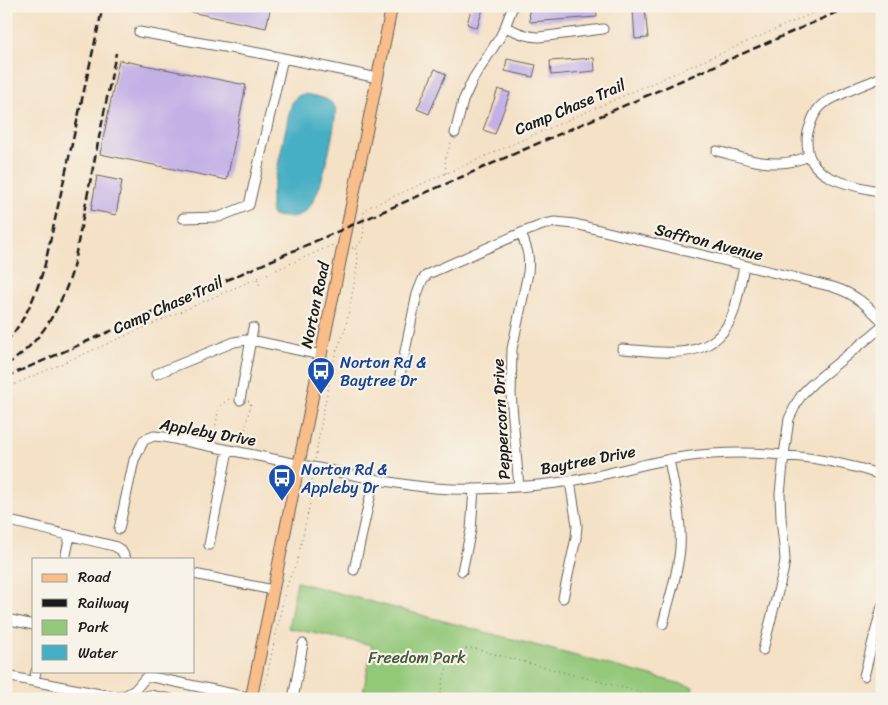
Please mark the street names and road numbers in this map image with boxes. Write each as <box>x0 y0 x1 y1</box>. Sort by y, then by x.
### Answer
street label: Camp Chase Trail <box>510 70 631 144</box>
street label: Saffron Avenue <box>652 215 766 269</box>
street label: Norton Road <box>292 257 339 351</box>
street label: Camp Chase Trail <box>108 267 228 342</box>
street label: Peppercorn Drive <box>483 358 519 480</box>
street label: Appleby Drive <box>157 409 259 455</box>
street label: Baytree Drive <box>538 437 638 483</box>

